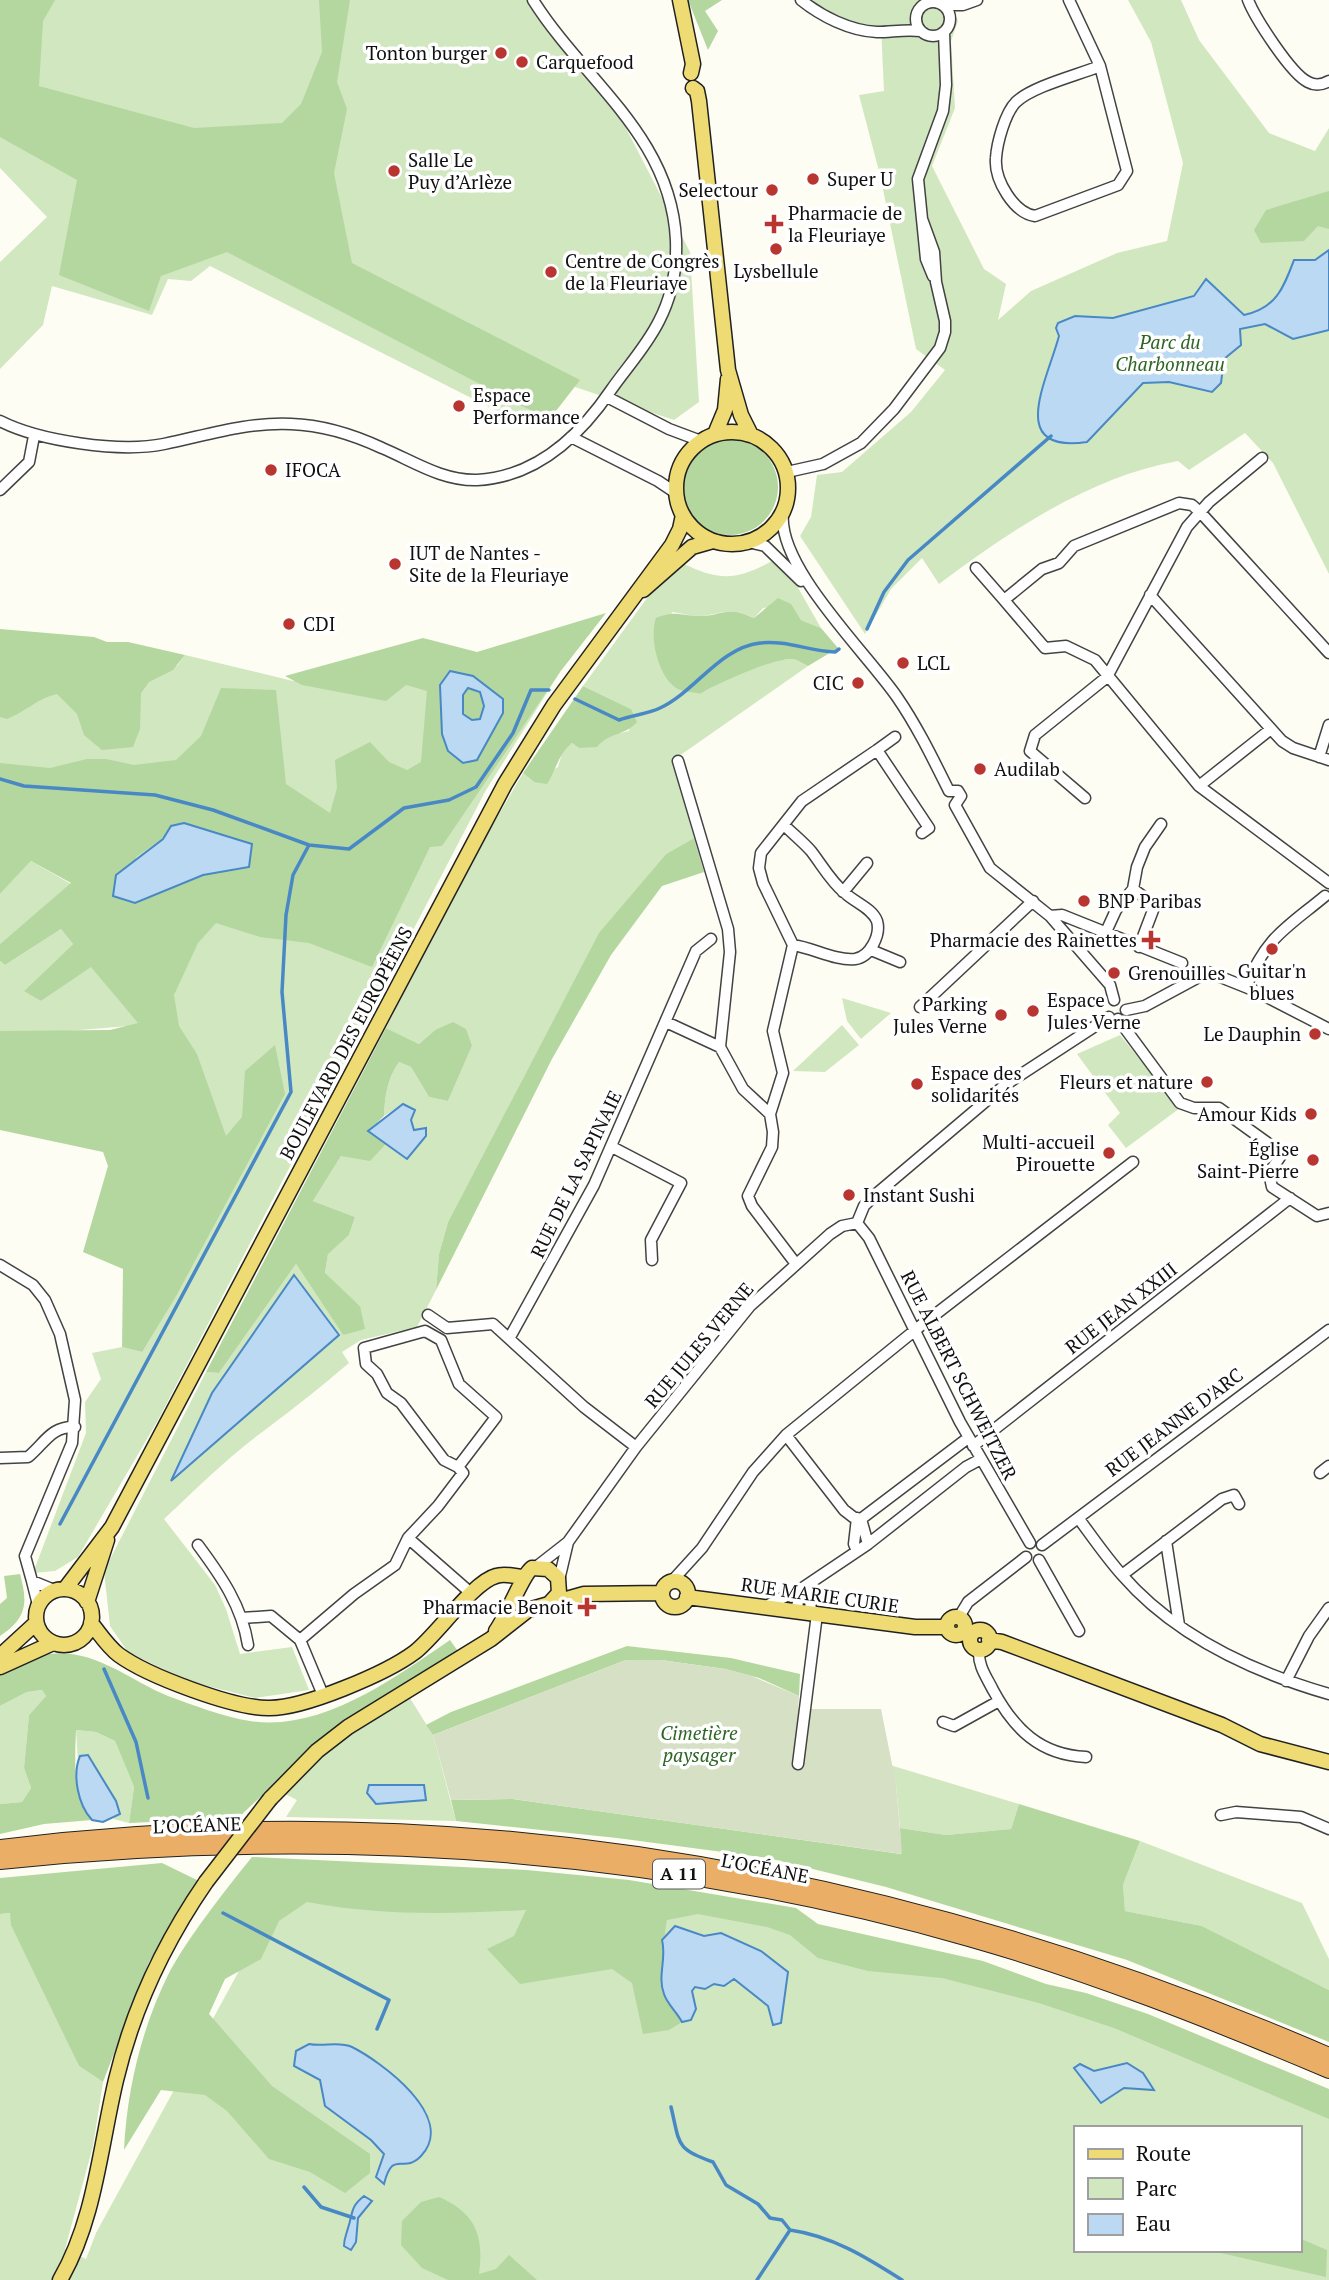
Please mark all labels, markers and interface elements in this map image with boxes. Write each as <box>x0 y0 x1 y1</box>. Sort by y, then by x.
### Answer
place label: Tonton burger <box>366 40 488 65</box>
marker: Tonton burger <box>493 45 509 61</box>
place label: Carquefood <box>536 49 634 74</box>
marker: Carquefood <box>514 54 530 70</box>
place label: Salle Le Puy d’Arlèze <box>408 147 512 194</box>
marker: Salle Le Puy d’Arlèze <box>386 163 402 179</box>
place label: Super U <box>827 166 893 191</box>
marker: Super U <box>805 171 821 187</box>
place label: Selectour <box>678 177 759 202</box>
marker: Selectour <box>764 182 780 198</box>
place label: Pharmacie de la Fleuriaye <box>788 200 902 247</box>
marker: Pharmacie de la Fleuriaye <box>766 216 782 232</box>
marker: Lysbellule <box>768 241 784 257</box>
place label: Centre de Congrès de la Fleuriaye <box>565 248 720 295</box>
place label: Lysbellule <box>734 258 818 283</box>
marker: Centre de Congrès de la Fleuriaye <box>543 264 559 280</box>
park label: Parc du Charbonneau <box>1115 329 1225 376</box>
place label: Espace Performance <box>473 382 580 429</box>
marker: Espace Performance <box>451 398 467 414</box>
place label: IFOCA <box>285 457 341 482</box>
marker: IFOCA <box>263 462 279 478</box>
place label: IUT de Nantes - Site de la Fleuriaye <box>409 540 569 587</box>
marker: IUT de Nantes - Site de la Fleuriaye <box>387 556 403 572</box>
place label: CDI <box>303 611 335 636</box>
marker: CDI <box>281 616 297 632</box>
place label: LCL <box>917 650 950 675</box>
marker: LCL <box>895 655 911 671</box>
place label: CIC <box>813 670 844 695</box>
marker: CIC <box>850 675 866 691</box>
place label: Audilab <box>994 756 1060 781</box>
marker: Audilab <box>972 761 988 777</box>
place label: BNP Paribas <box>1098 888 1202 913</box>
marker: BNP Paribas <box>1076 893 1092 909</box>
street label: BOULEVARD DES EUROPÉENS <box>273 922 418 1164</box>
place label: Pharmacie des Rainettes <box>930 927 1137 952</box>
marker: Pharmacie des Rainettes <box>1143 932 1159 948</box>
marker: Guitar'n blues <box>1264 941 1280 957</box>
place label: Guitar'n blues <box>1238 958 1306 1005</box>
place label: Grenouilles <box>1128 960 1226 985</box>
marker: Grenouilles <box>1106 965 1122 981</box>
place label: Espace Jules Verne <box>1047 987 1141 1034</box>
place label: Parking Jules Verne <box>893 991 988 1038</box>
marker: Espace Jules Verne <box>1025 1003 1041 1019</box>
marker: Parking Jules Verne <box>993 1007 1009 1023</box>
place label: Le Dauphin <box>1204 1021 1301 1046</box>
marker: Le Dauphin <box>1307 1026 1323 1042</box>
place label: Espace des solidarités <box>931 1060 1022 1107</box>
place label: Fleurs et nature <box>1059 1069 1193 1094</box>
marker: Fleurs et nature <box>1199 1074 1215 1090</box>
marker: Espace des solidarités <box>909 1076 925 1092</box>
street label: RUE DE LA SAPINAIE <box>524 1086 627 1262</box>
place label: Amour Kids <box>1198 1101 1297 1126</box>
marker: Amour Kids <box>1303 1106 1319 1122</box>
place label: Multi-accueil Pirouette <box>982 1129 1095 1176</box>
place label: Église Saint-Pierre <box>1197 1136 1299 1183</box>
marker: Multi-accueil Pirouette <box>1101 1145 1117 1161</box>
marker: Église Saint-Pierre <box>1305 1152 1321 1168</box>
place label: Instant Sushi <box>863 1182 975 1207</box>
marker: Instant Sushi <box>841 1187 857 1203</box>
street label: RUE JEAN XXIII <box>1060 1256 1182 1359</box>
street label: RUE ALBERT SCHWEITZER <box>896 1266 1023 1484</box>
street label: RUE JULES VERNE <box>639 1277 759 1413</box>
street label: RUE JEANNE D'ARC <box>1100 1362 1248 1482</box>
street label: RUE MARIE CURIE <box>739 1571 901 1618</box>
place label: Pharmacie Benoit <box>423 1594 573 1619</box>
marker: Pharmacie Benoit <box>579 1599 595 1615</box>
park label: Cimetière paysager <box>660 1720 738 1767</box>
street label: L’OCÉANE <box>152 1810 242 1839</box>
street label: L’OCÉANE <box>719 1847 811 1888</box>
road number: A 11 <box>653 1860 705 1888</box>
legend <box>1074 2126 1301 2252</box>
text: Route <box>1136 2139 1191 2167</box>
text: Parc <box>1136 2174 1177 2202</box>
text: Eau <box>1136 2209 1171 2237</box>

